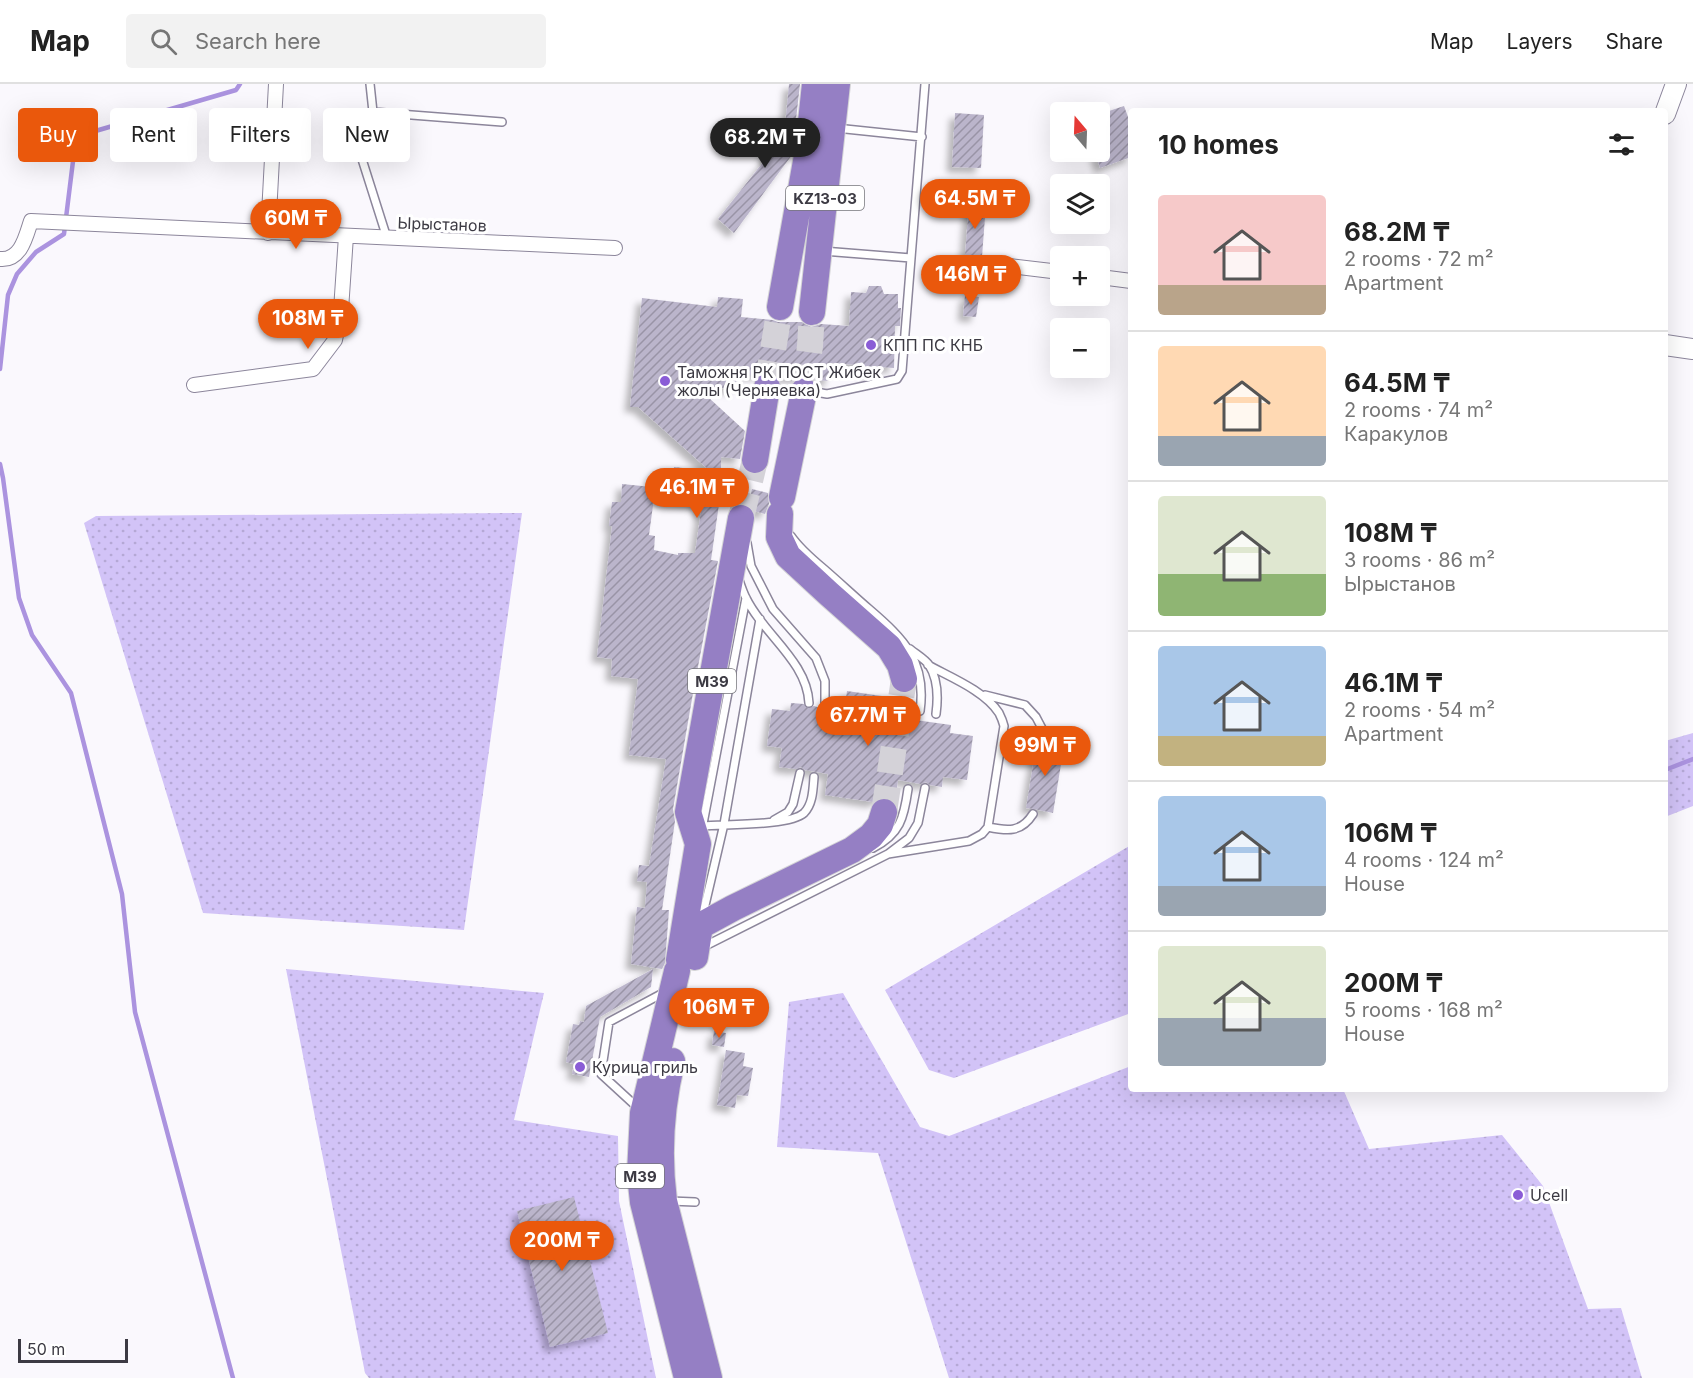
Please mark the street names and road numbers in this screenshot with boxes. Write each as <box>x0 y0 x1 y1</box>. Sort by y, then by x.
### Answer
road number: KZ13-03 <box>786 186 864 210</box>
street label: Ырыстанов <box>397 212 487 236</box>
road number: M39 <box>688 669 736 693</box>
road number: M39 <box>616 1164 664 1188</box>

